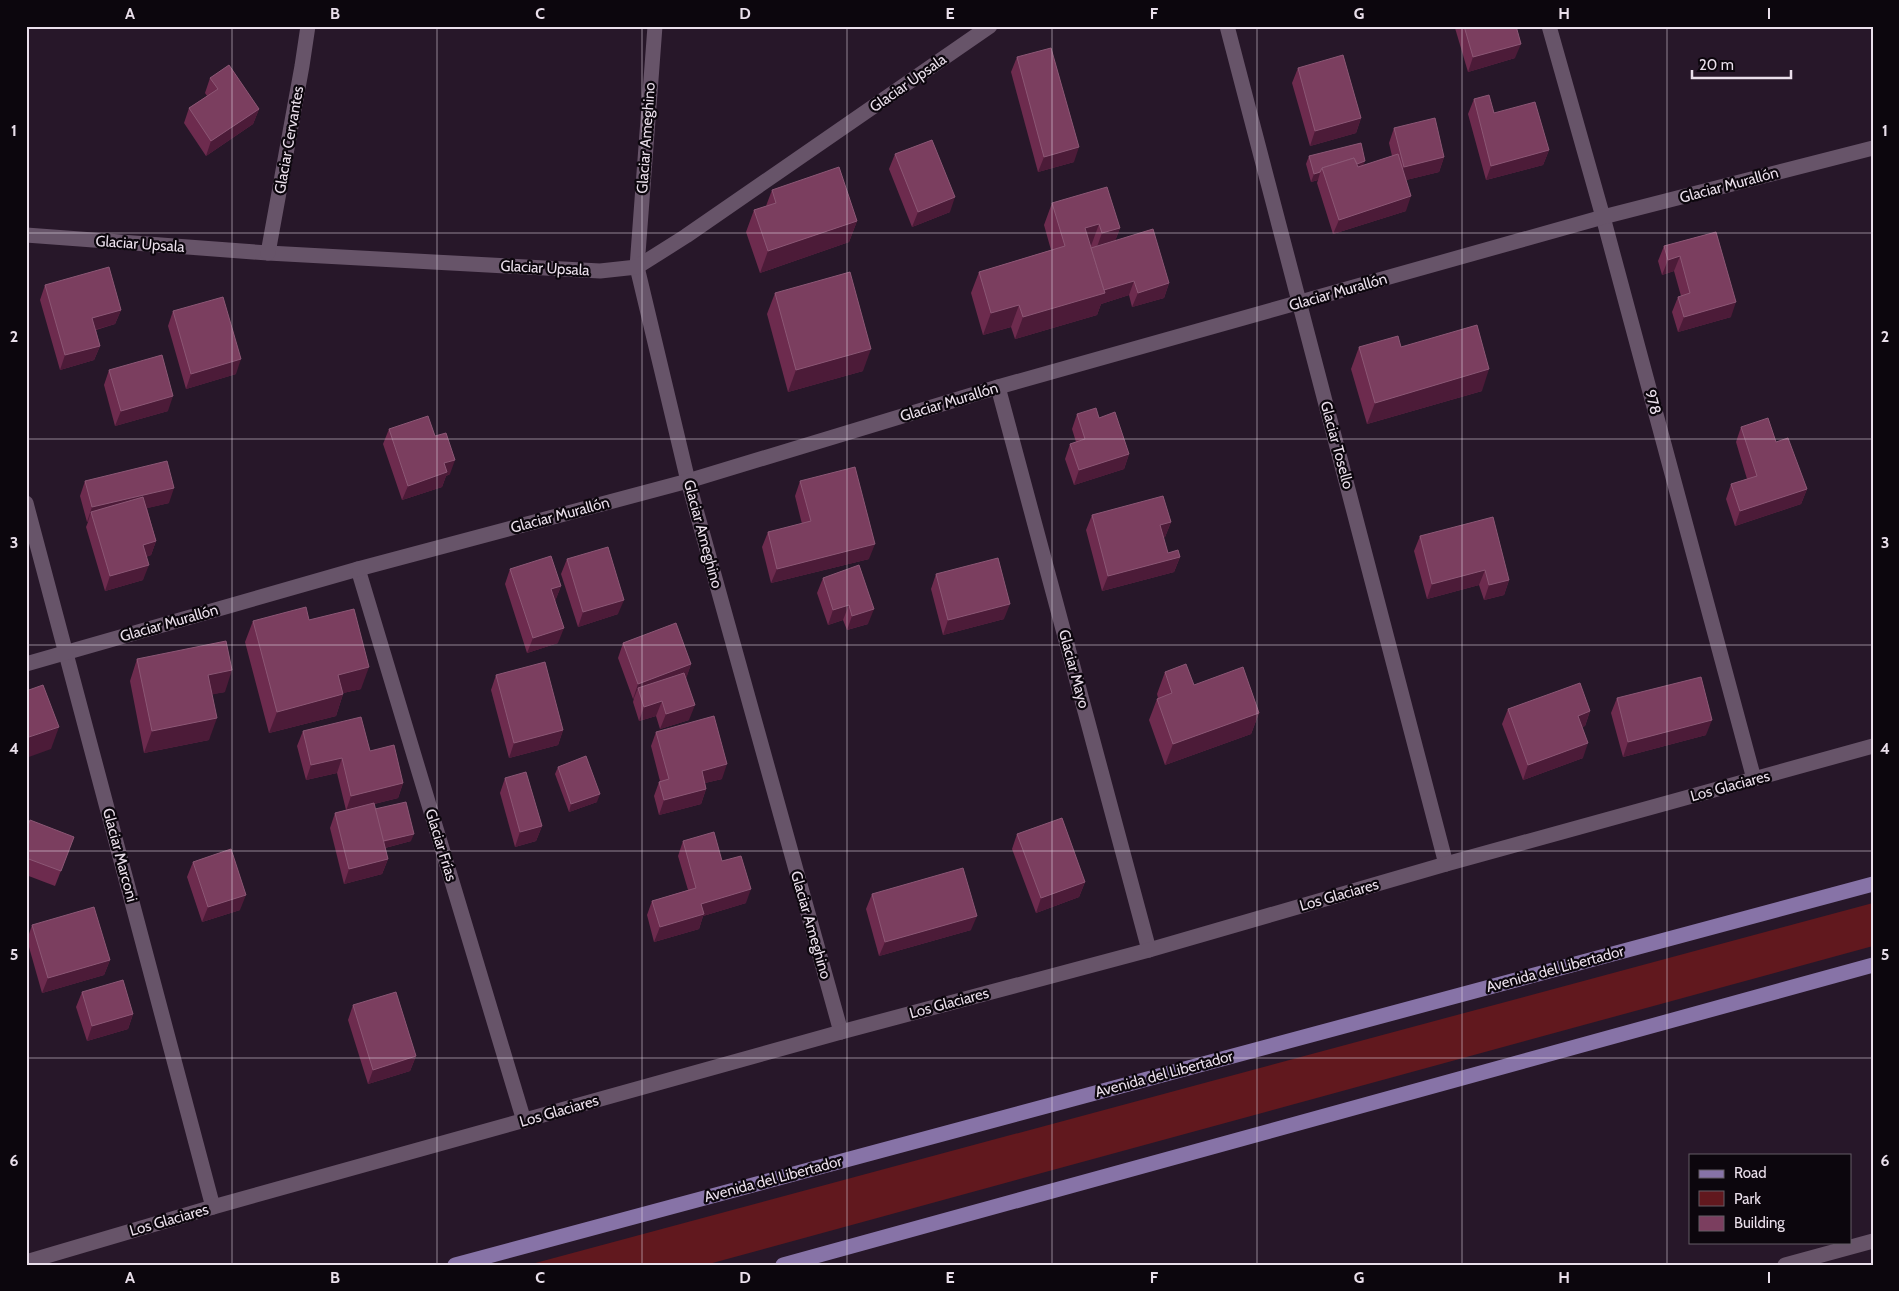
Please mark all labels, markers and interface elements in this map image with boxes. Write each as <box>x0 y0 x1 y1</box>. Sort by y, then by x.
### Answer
text: A <box>125 4 135 23</box>
text: B <box>330 4 340 23</box>
text: C <box>535 4 545 23</box>
text: D <box>739 4 751 23</box>
text: E <box>945 4 955 23</box>
text: F <box>1150 4 1159 23</box>
text: G <box>1354 4 1364 23</box>
text: H <box>1558 4 1570 23</box>
text: I <box>1767 4 1771 23</box>
scale bar <box>1692 48 1790 80</box>
street label: Glaciar Upsala <box>866 50 950 116</box>
text: 20 m <box>1699 56 1734 74</box>
street label: Glaciar Ameghino <box>633 82 659 194</box>
street label: Glaciar Cervantes <box>271 85 307 195</box>
text: 1 <box>11 121 17 140</box>
text: 1 <box>1882 121 1888 140</box>
street label: Glaciar Murallón <box>1678 163 1780 207</box>
street label: Glaciar Upsala <box>95 232 186 256</box>
street label: Glaciar Upsala <box>500 257 591 279</box>
street label: Glaciar Murallón <box>1287 269 1389 315</box>
text: 2 <box>10 327 18 346</box>
text: 2 <box>1881 327 1889 346</box>
street label: Glaciar Murallón <box>898 379 1000 425</box>
street label: 978 <box>1641 388 1665 416</box>
street label: Glaciar Tosello <box>1317 399 1357 491</box>
street label: Glaciar Ameghino <box>680 478 726 590</box>
street label: Glaciar Murallón <box>509 493 611 537</box>
text: 3 <box>10 533 18 552</box>
text: 3 <box>1881 533 1889 552</box>
street label: Glaciar Murallón <box>118 600 220 646</box>
street label: Glaciar Mayo <box>1055 628 1093 710</box>
text: 4 <box>9 739 19 758</box>
text: 4 <box>1880 739 1890 758</box>
street label: Los Glaciares <box>1688 767 1772 805</box>
street label: Glaciar Marconi <box>99 806 141 904</box>
street label: Glaciar Frías <box>421 807 461 883</box>
street label: Glaciar Ameghino <box>787 869 835 981</box>
street label: Los Glaciares <box>1297 875 1381 915</box>
street label: Avenida del Libertador <box>1484 942 1626 996</box>
text: 5 <box>10 945 18 964</box>
text: 5 <box>1881 945 1889 964</box>
street label: Los Glaciares <box>907 984 991 1022</box>
street label: Avenida del Libertador <box>1093 1047 1235 1101</box>
street label: Los Glaciares <box>517 1091 601 1131</box>
text: 6 <box>10 1151 19 1170</box>
text: 6 <box>1881 1151 1890 1170</box>
street label: Avenida del Libertador <box>702 1152 844 1206</box>
legend <box>1689 1154 1852 1244</box>
text: Road <box>1734 1164 1767 1182</box>
text: Park <box>1734 1190 1761 1208</box>
street label: Los Glaciares <box>127 1200 211 1240</box>
text: Building <box>1734 1214 1785 1232</box>
text: A <box>125 1268 135 1287</box>
text: B <box>330 1268 340 1287</box>
text: C <box>535 1268 545 1287</box>
text: D <box>739 1268 751 1287</box>
text: E <box>945 1268 955 1287</box>
text: F <box>1150 1268 1159 1287</box>
text: G <box>1354 1268 1364 1287</box>
text: H <box>1558 1268 1570 1287</box>
text: I <box>1767 1268 1771 1287</box>

